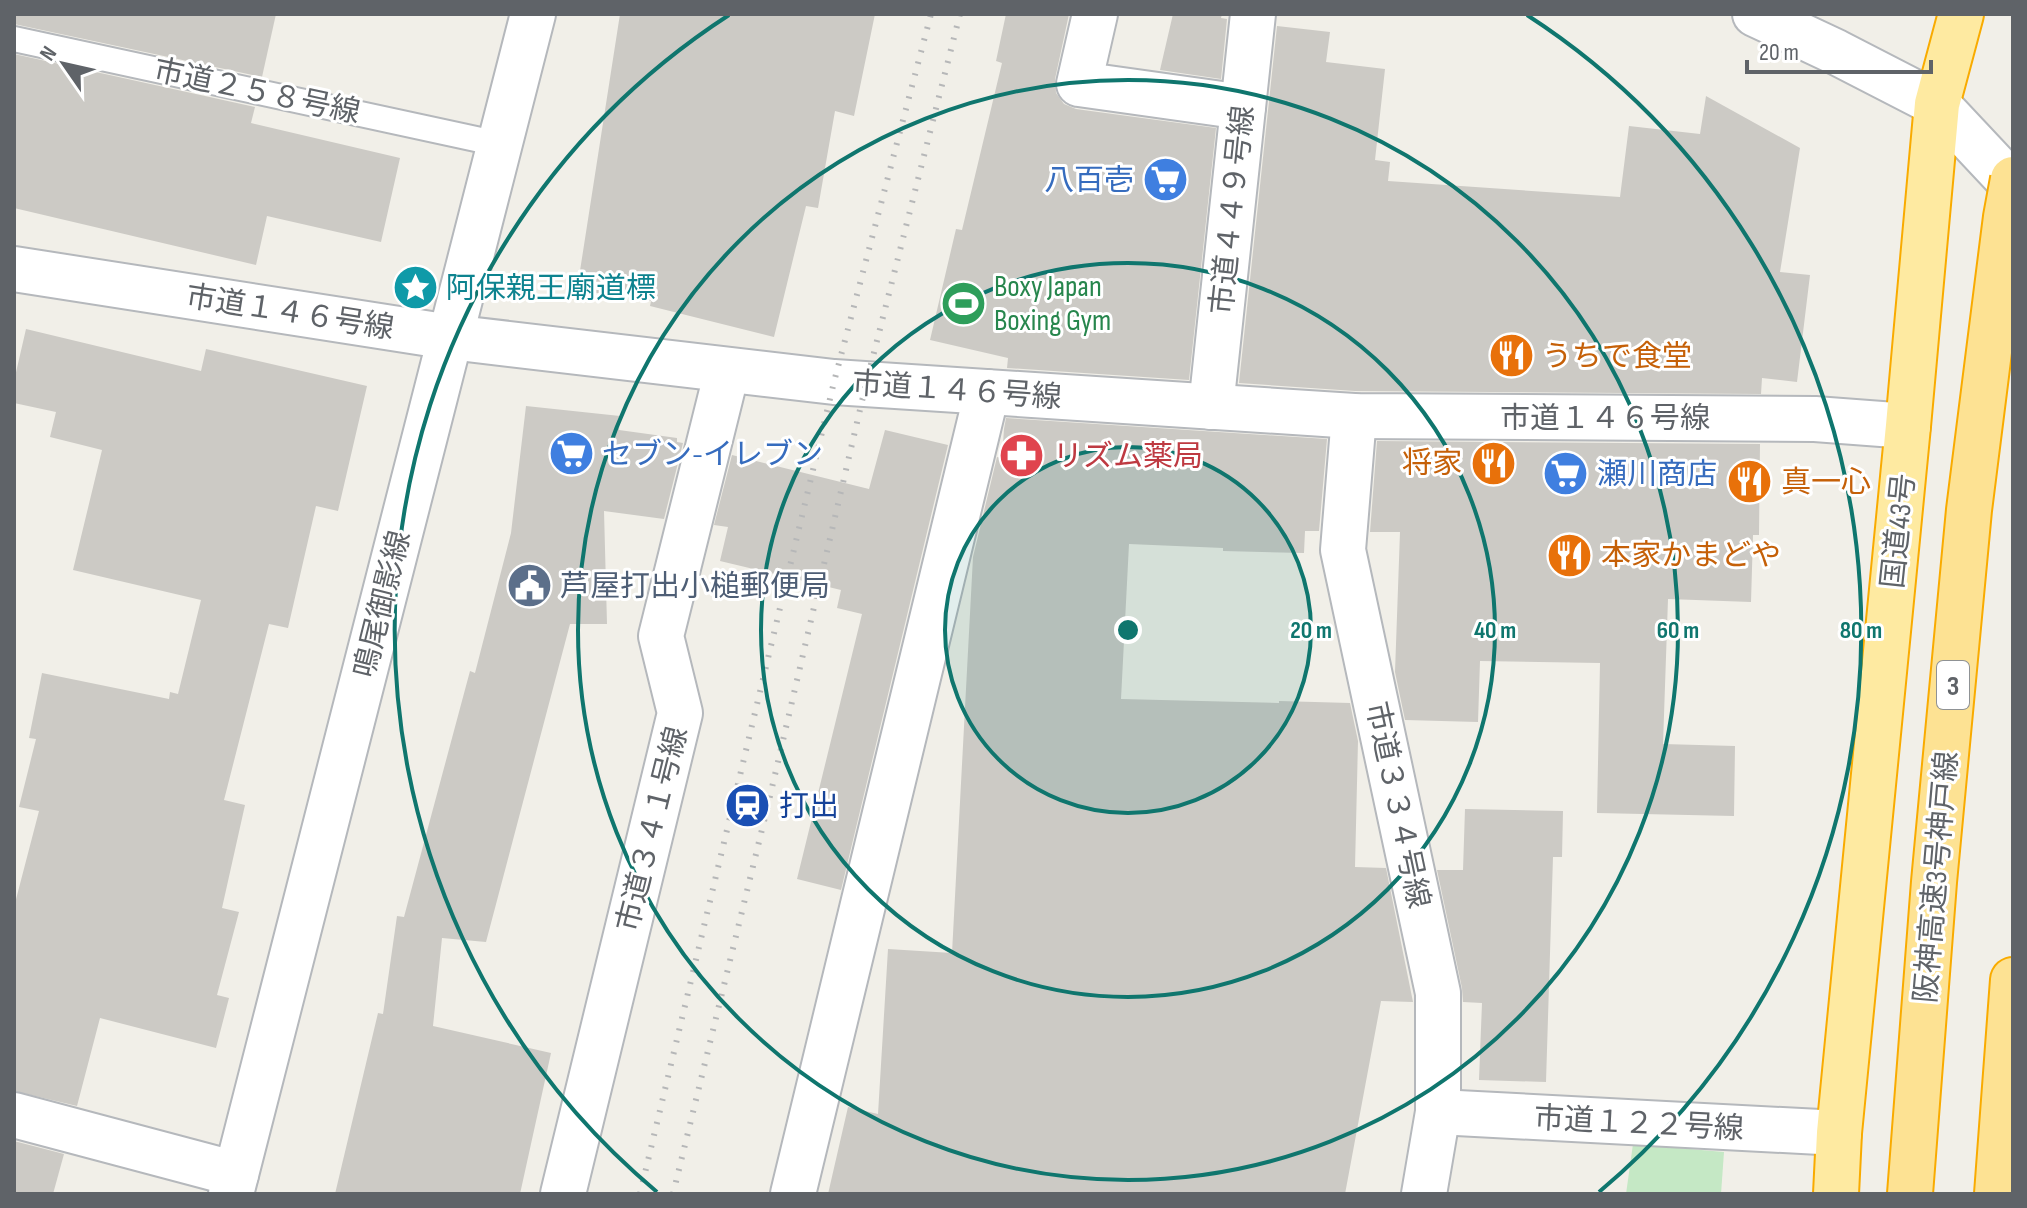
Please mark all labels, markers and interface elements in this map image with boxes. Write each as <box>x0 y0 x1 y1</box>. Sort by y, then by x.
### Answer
north arrow <box>24 24 104 104</box>
scale bar <box>1747 24 1931 74</box>
text: 20 m <box>1759 38 1799 67</box>
text: N <box>34 41 63 66</box>
street label: 市道２５８号線 <box>150 53 363 131</box>
street label: 市道４４９号線 <box>1204 104 1262 316</box>
supermarket icon: 八百壱 <box>1141 156 1189 204</box>
place label: 八百壱 <box>1044 163 1134 199</box>
place icon: 阿保親王廟道標 <box>391 264 439 312</box>
place label: Boxy Japan Boxing Gym <box>994 269 1111 339</box>
place label: 阿保親王廟道標 <box>446 271 656 307</box>
street label: 市道１４６号線 <box>183 279 396 347</box>
sports icon: Boxy Japan Boxing Gym <box>939 279 987 327</box>
restaurant icon: うちで食堂 <box>1487 332 1535 380</box>
place label: うちで食堂 <box>1542 339 1692 375</box>
street label: 市道１４６号線 <box>851 366 1063 416</box>
street label: 市道１４６号線 <box>1500 401 1710 437</box>
supermarket icon: セブン-イレブン <box>547 430 595 478</box>
pharmacy icon: リズム薬局 <box>998 432 1046 480</box>
place label: セブン-イレブン <box>602 437 823 473</box>
place label: リズム薬局 <box>1053 439 1203 475</box>
restaurant icon: 将家 <box>1469 439 1517 487</box>
place label: 将家 <box>1402 446 1462 482</box>
supermarket icon: 瀬川商店 <box>1542 450 1590 498</box>
place label: 瀬川商店 <box>1597 457 1717 493</box>
restaurant icon: 真一心 <box>1726 458 1774 506</box>
place label: 真一心 <box>1781 465 1871 501</box>
street label: 国道43号 <box>1875 472 1923 590</box>
street label: 鳴尾御影線 <box>347 527 419 681</box>
restaurant icon: 本家かまどや <box>1546 531 1594 579</box>
place label: 本家かまどや <box>1601 538 1781 574</box>
public building icon: 芦屋打出小槌郵便局 <box>505 562 553 610</box>
place label: 芦屋打出小槌郵便局 <box>560 569 830 605</box>
centre of rings <box>1114 616 1142 644</box>
text: 20 m <box>1290 616 1332 645</box>
text: 40 m <box>1474 616 1516 645</box>
text: 60 m <box>1657 616 1699 645</box>
text: 80 m <box>1840 616 1882 645</box>
road number: 3 <box>1937 661 1969 709</box>
street label: 市道３３４号線 <box>1358 699 1436 912</box>
street label: 市道３４１号線 <box>610 723 696 935</box>
street label: 阪神高速3号神戸線 <box>1908 750 1966 1004</box>
station icon: 打出 <box>724 782 772 830</box>
place label: 打出 <box>779 789 839 825</box>
street label: 市道１２２号線 <box>1533 1101 1745 1147</box>

